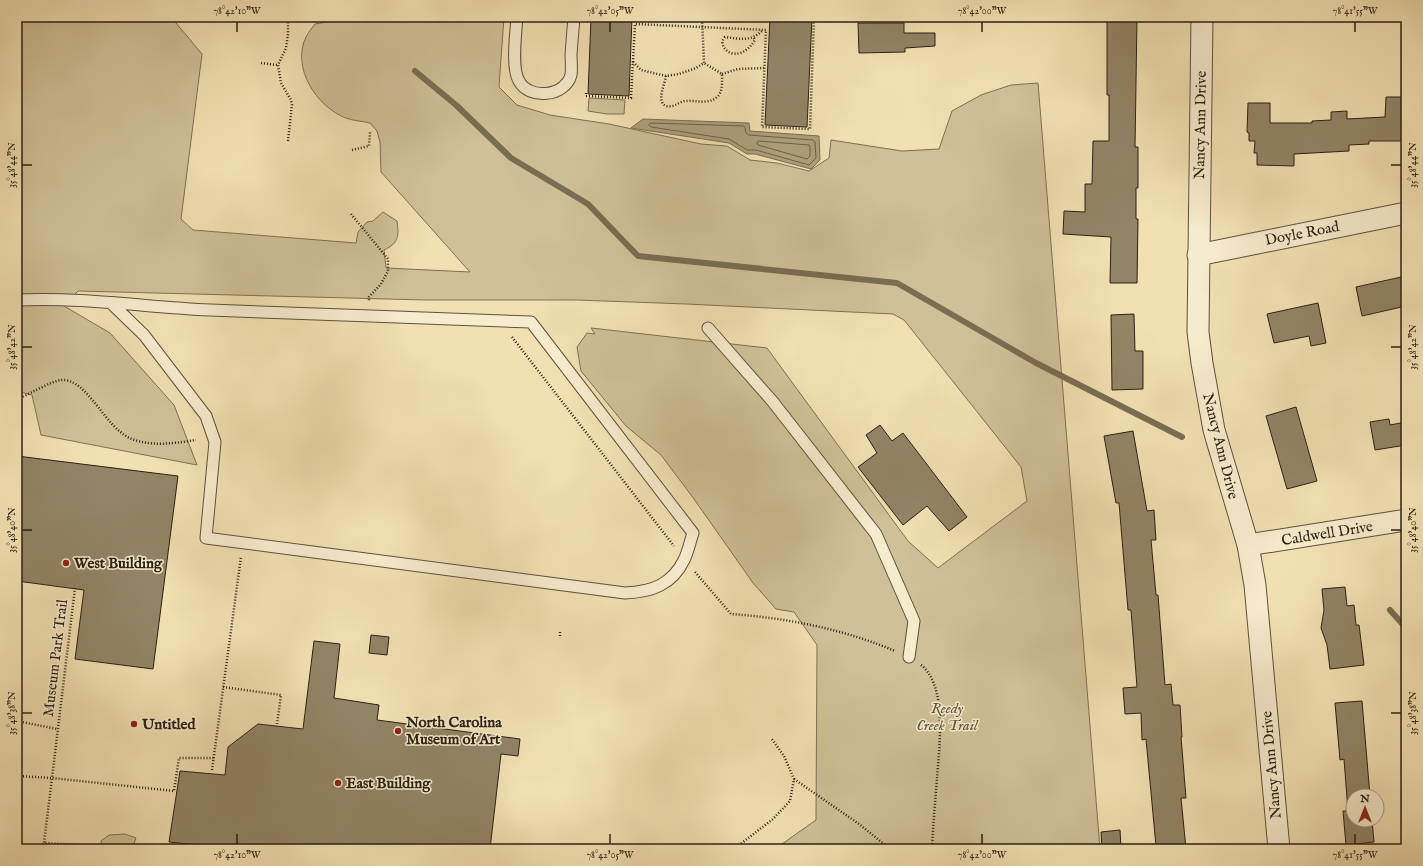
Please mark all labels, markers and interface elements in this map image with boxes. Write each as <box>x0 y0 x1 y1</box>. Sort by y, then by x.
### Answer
text: 78°42'10"W <box>213 5 261 18</box>
text: 78°42'05"W <box>586 5 634 18</box>
text: 78°42'00"W <box>958 5 1007 18</box>
text: 78°41'55"W <box>1333 5 1378 18</box>
street label: Nancy Ann Drive <box>1190 71 1211 179</box>
text: 35°48'44"N <box>6 142 19 188</box>
text: 35°48'44"N <box>1407 142 1420 188</box>
street label: Doyle Road <box>1263 217 1342 250</box>
text: 35°48'42"N <box>6 324 19 370</box>
text: 35°48'42"N <box>1407 324 1420 370</box>
street label: Nancy Ann Drive <box>1198 391 1243 501</box>
text: 35°48'40"N <box>6 507 19 553</box>
text: 35°48'40"N <box>1407 507 1420 553</box>
street label: Caldwell Drive <box>1280 517 1374 550</box>
place label: West Building <box>73 554 163 573</box>
marker: West Building <box>61 558 71 568</box>
street label: Museum Park Trail <box>39 597 72 718</box>
text: 35°48'38"N <box>6 691 19 735</box>
text: 35°48'38"N <box>1407 691 1420 735</box>
park label: Reedy Creek Trail <box>916 699 979 735</box>
street label: Nancy Ann Drive <box>1257 710 1286 820</box>
place label: North Carolina Museum of Art <box>405 713 502 749</box>
place label: Untitled <box>141 715 196 734</box>
marker: Untitled <box>129 719 139 729</box>
marker: North Carolina Museum of Art <box>393 726 403 736</box>
place label: East Building <box>346 774 431 793</box>
marker: East Building <box>333 778 343 788</box>
north arrow <box>1345 788 1385 828</box>
text: N <box>1359 792 1370 806</box>
text: 78°42'10"W <box>213 849 261 862</box>
text: 78°42'05"W <box>586 849 634 862</box>
text: 78°42'00"W <box>958 849 1007 862</box>
text: 78°41'55"W <box>1333 849 1378 862</box>

